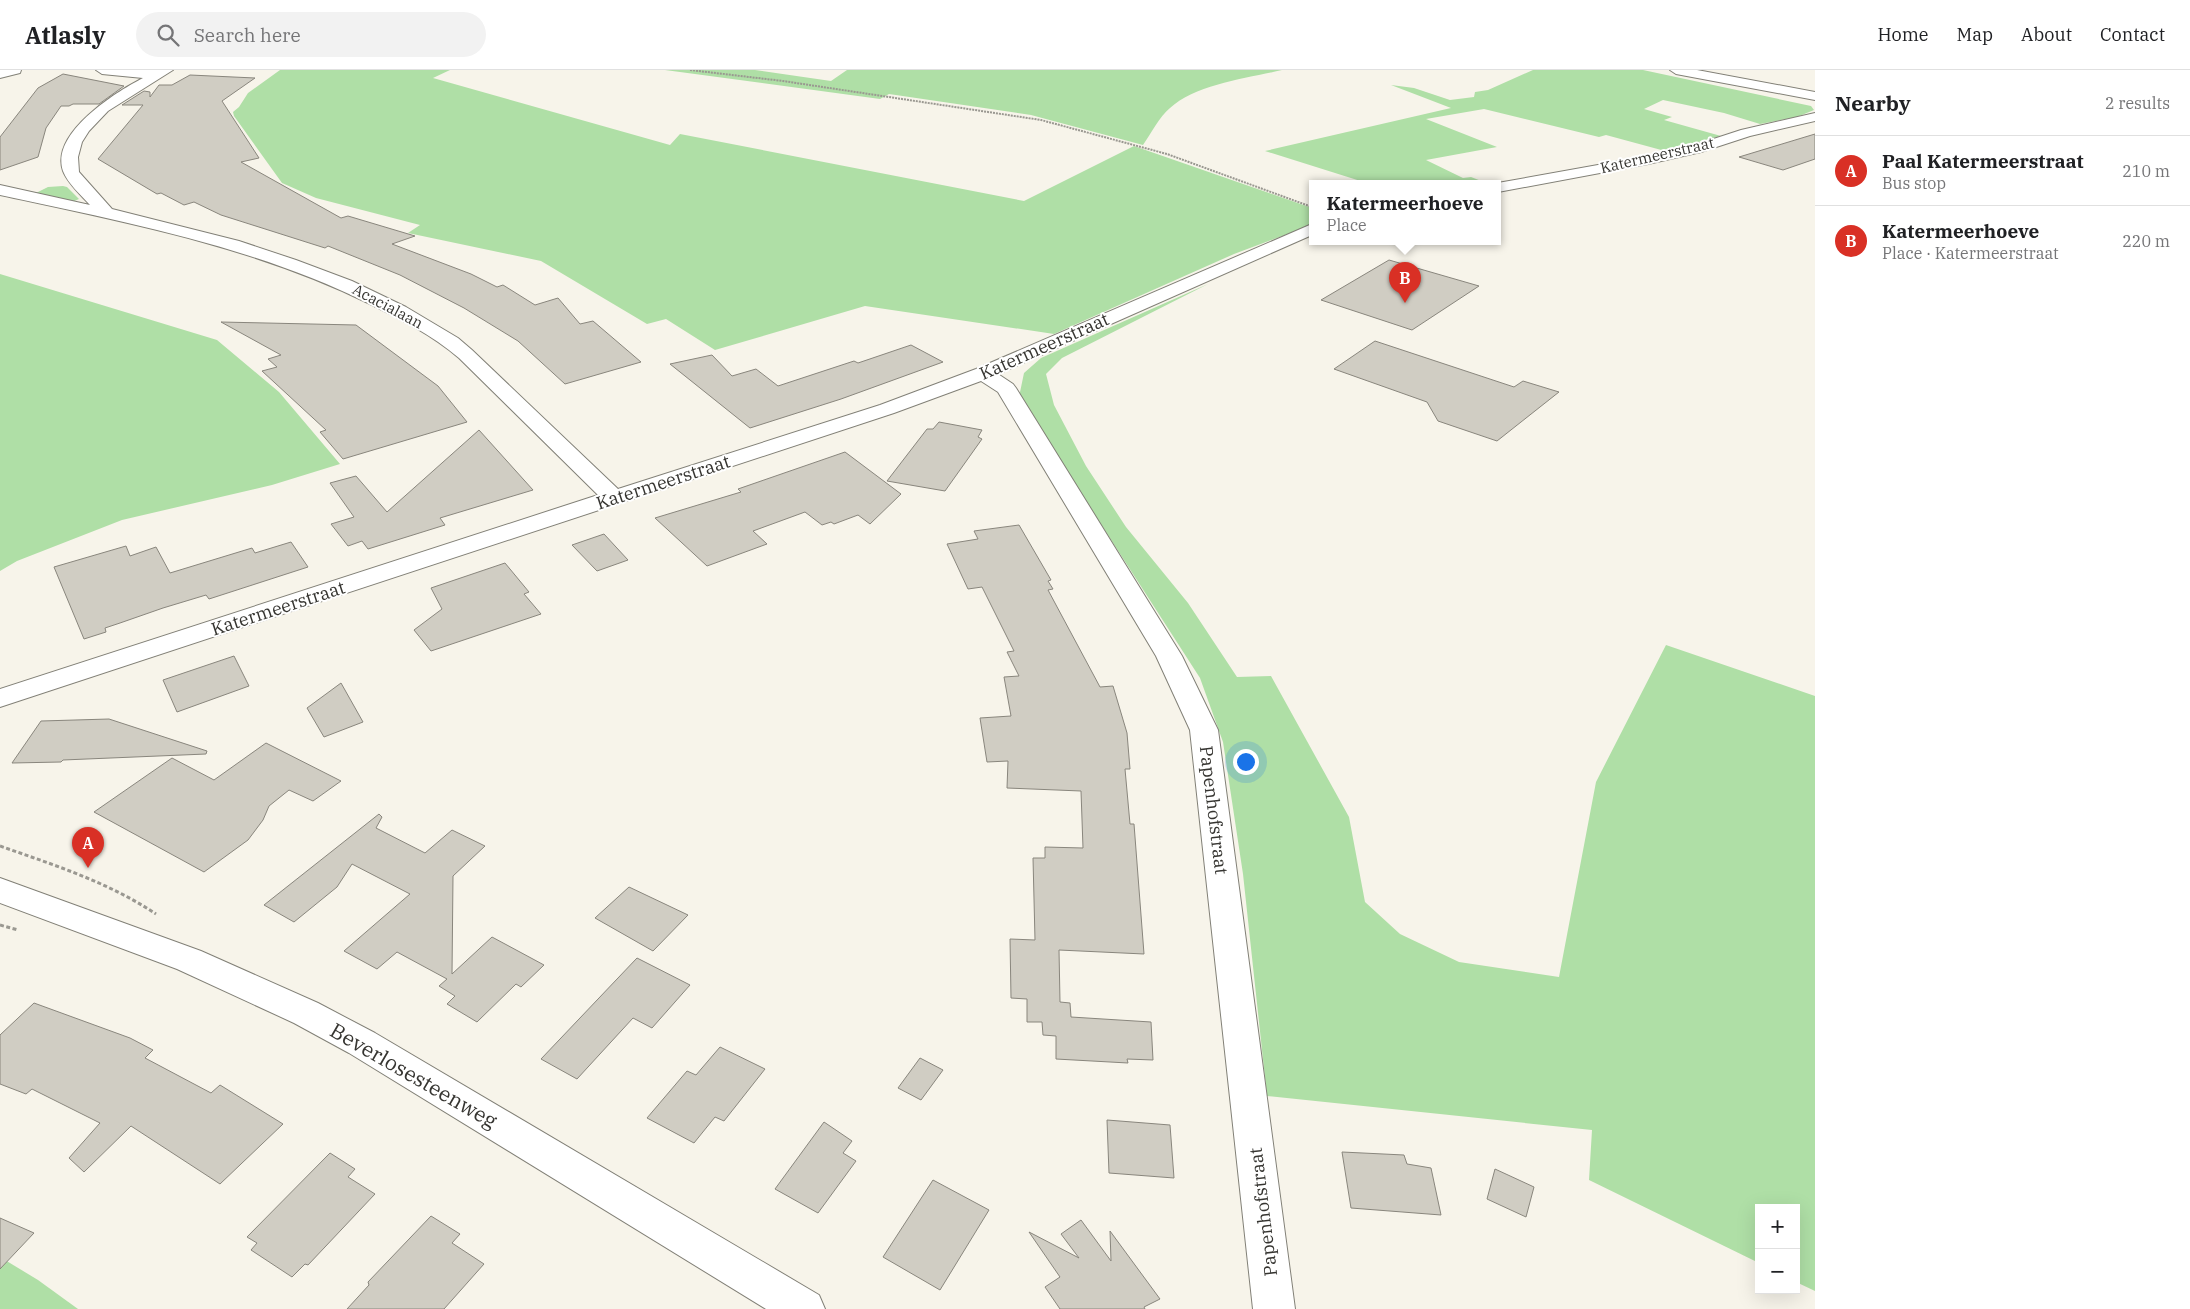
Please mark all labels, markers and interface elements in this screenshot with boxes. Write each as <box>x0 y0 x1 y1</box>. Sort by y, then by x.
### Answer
search box <box>136 12 486 57</box>
text: Atlasly <box>25 19 106 51</box>
icon: search <box>154 21 182 49</box>
text: Search here <box>194 23 301 47</box>
text: Home <box>1877 23 1929 46</box>
text: Map <box>1957 23 1993 46</box>
text: About <box>2021 23 2072 46</box>
text: Contact <box>2100 23 2165 46</box>
text: Nearby <box>1835 89 1911 117</box>
text: 2 results <box>2105 93 2170 113</box>
street label: Katermeerstraat <box>1598 133 1716 177</box>
text: Paal Katermeerstraat <box>1882 149 2084 173</box>
text: A <box>1845 161 1857 181</box>
text: 210 m <box>2122 161 2170 181</box>
text: Bus stop <box>1882 173 1946 193</box>
popup <box>1309 180 1501 245</box>
text: Katermeerhoeve <box>1326 191 1484 215</box>
text: Place <box>1326 215 1367 235</box>
text: Katermeerhoeve <box>1882 219 2039 243</box>
text: B <box>1845 231 1857 251</box>
text: 220 m <box>2122 231 2170 251</box>
text: Place · Katermeerstraat <box>1882 243 2059 263</box>
pin: B <box>1389 262 1421 303</box>
street label: Acacialaan <box>349 279 427 333</box>
street label: Katermeerstraat <box>976 307 1112 385</box>
street label: Katermeerstraat <box>593 450 733 514</box>
street label: Katermeerstraat <box>208 576 348 640</box>
street label: Papenhofstraat <box>1195 744 1233 876</box>
your location <box>1233 749 1259 775</box>
pin: A <box>72 827 104 868</box>
street label: Beverlosesteenweg <box>325 1016 503 1135</box>
street label: Papenhofstraat <box>1244 1146 1282 1278</box>
map controls <box>1755 1204 1800 1294</box>
button: + <box>1755 1204 1800 1249</box>
button: − <box>1755 1249 1800 1294</box>

